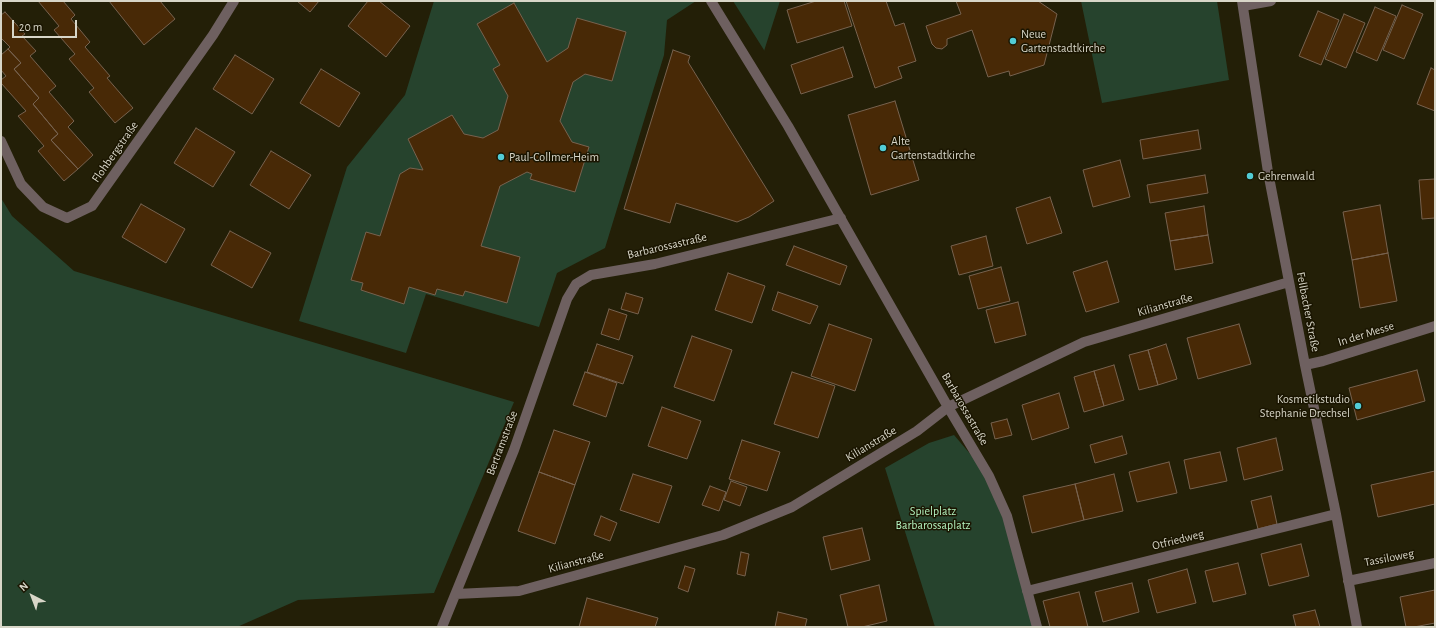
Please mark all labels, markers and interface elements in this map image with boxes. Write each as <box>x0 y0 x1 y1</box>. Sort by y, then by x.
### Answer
scale bar <box>14 12 79 38</box>
text: 20 m <box>19 21 42 33</box>
place label: Neue Gartenstadtkirche <box>1021 27 1105 55</box>
marker: Neue Gartenstadtkirche <box>1008 36 1018 46</box>
street label: Flohbergstraße <box>89 119 141 185</box>
place label: Alte Gartenstadtkirche <box>891 134 975 162</box>
marker: Alte Gartenstadtkirche <box>878 143 888 153</box>
place label: Paul-Collmer-Heim <box>509 150 599 164</box>
marker: Paul-Collmer-Heim <box>496 152 506 162</box>
place label: Gehrenwald <box>1258 169 1315 183</box>
marker: Gehrenwald <box>1245 171 1255 181</box>
street label: Barbarossastraße <box>626 230 708 262</box>
street label: Fellbacher Straße <box>1293 271 1323 353</box>
street label: Kilianstraße <box>1136 290 1194 320</box>
street label: In der Messe <box>1336 319 1396 349</box>
street label: Barbarossastraße <box>938 370 992 448</box>
place label: Kosmetikstudio Stephanie Drechsel <box>1260 392 1350 420</box>
marker: Kosmetikstudio Stephanie Drechsel <box>1353 401 1363 411</box>
street label: Bertramstraße <box>483 409 521 477</box>
street label: Kilianstraße <box>843 423 899 465</box>
park label: Spielplatz Barbarossaplatz <box>896 504 970 532</box>
street label: Otfriedweg <box>1151 527 1205 553</box>
street label: Tassiloweg <box>1363 546 1415 570</box>
street label: Kilianstraße <box>547 548 605 576</box>
north arrow <box>12 576 52 616</box>
text: N <box>17 580 30 593</box>

